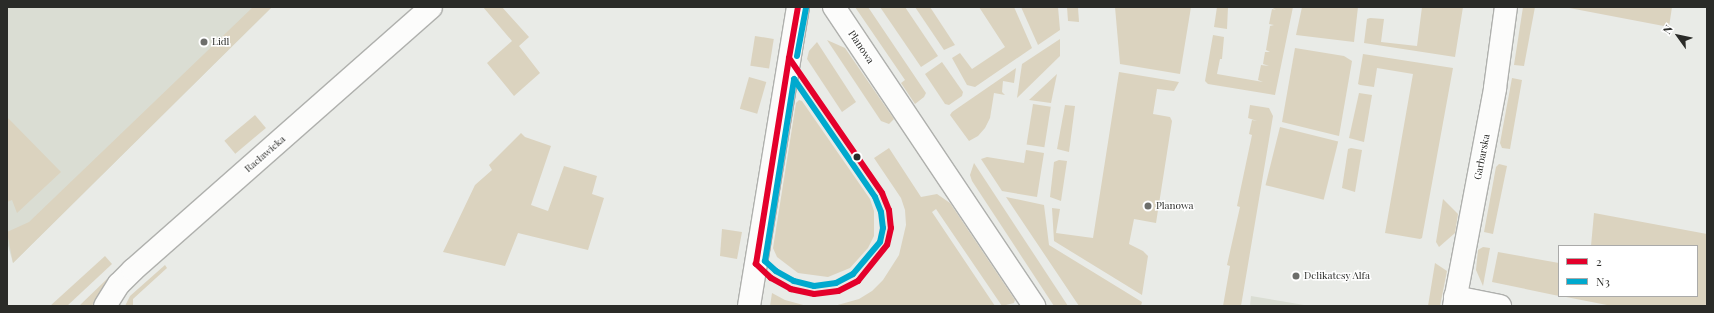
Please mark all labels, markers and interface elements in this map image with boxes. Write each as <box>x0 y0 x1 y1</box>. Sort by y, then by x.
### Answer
north arrow <box>1658 16 1698 56</box>
text: N <box>1659 22 1676 37</box>
street label: Planowa <box>846 28 876 66</box>
place label: Lidl <box>212 36 229 48</box>
marker: Lidl <box>199 37 209 47</box>
street label: Racławicka <box>242 133 288 175</box>
street label: Garbarska <box>1472 133 1492 181</box>
unlabelled marker <box>852 152 862 162</box>
place label: Planowa <box>1156 200 1194 212</box>
marker: Planowa <box>1143 201 1153 211</box>
legend <box>1558 245 1698 297</box>
text: 2 <box>1596 253 1602 269</box>
place label: Delikatesy Alfa <box>1304 270 1371 282</box>
marker: Delikatesy Alfa <box>1291 271 1301 281</box>
text: N3 <box>1596 273 1610 289</box>

